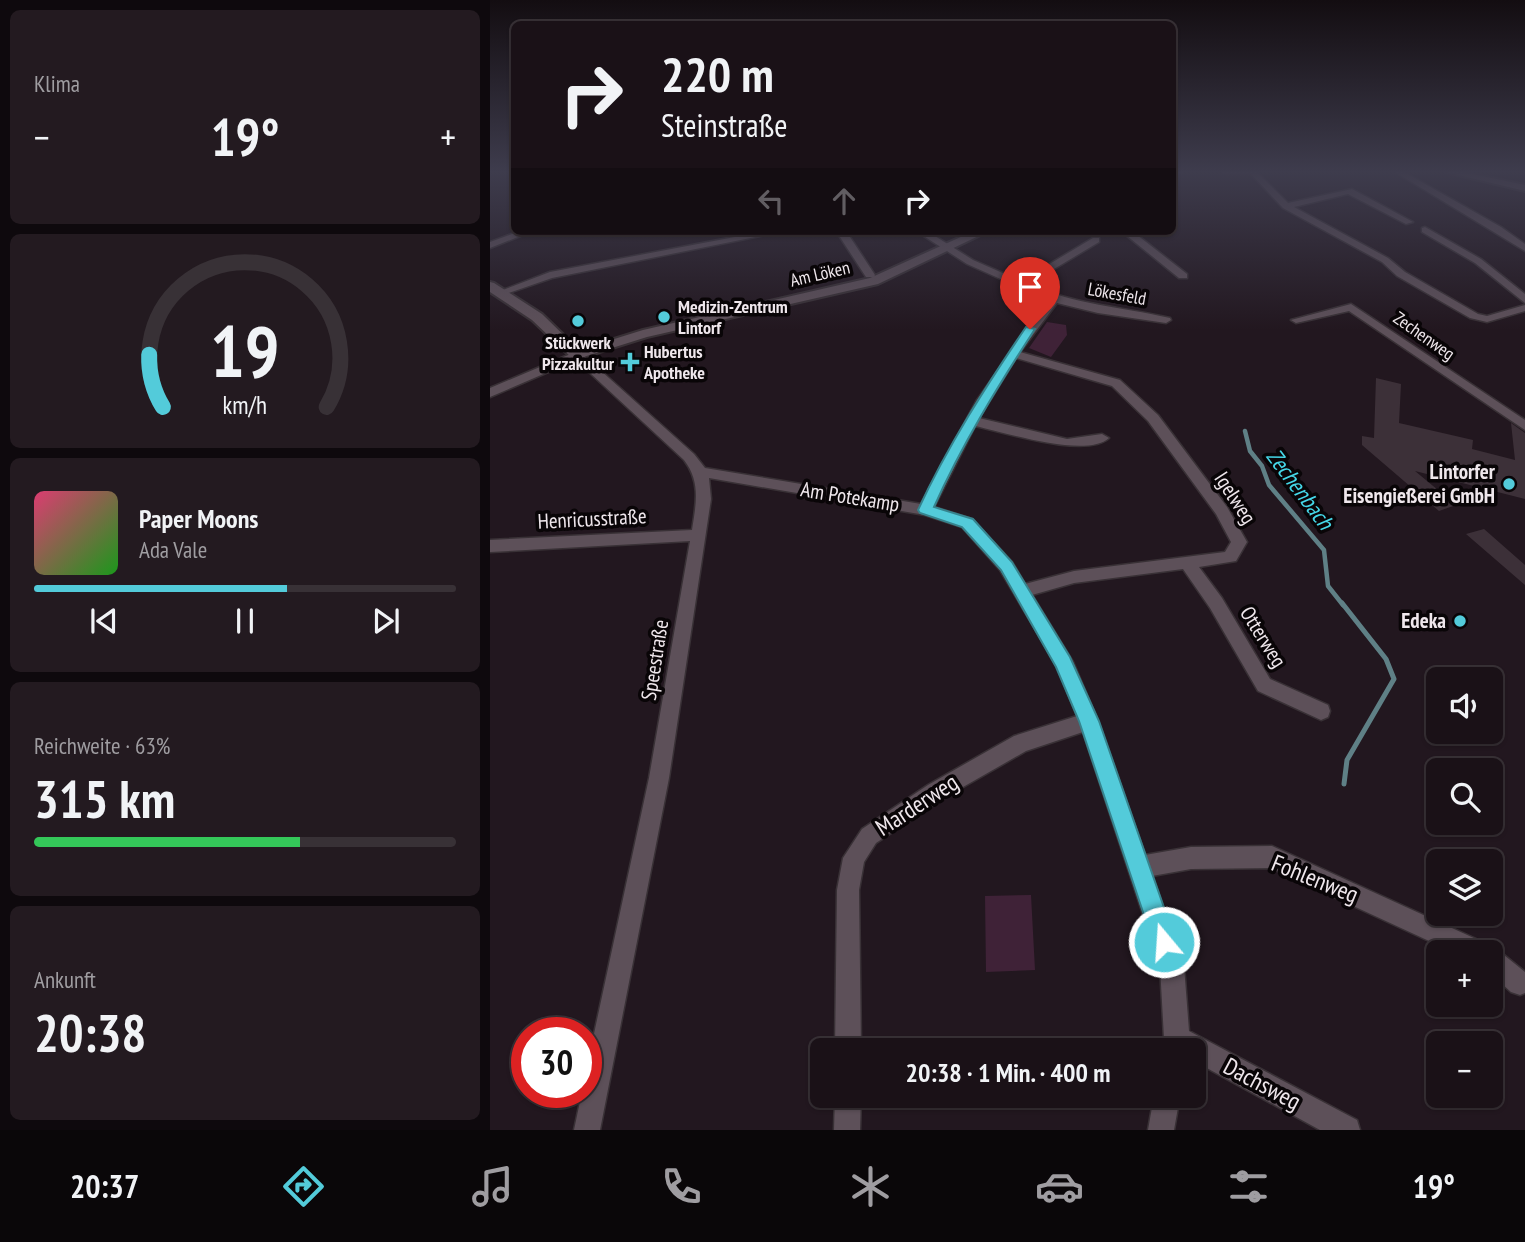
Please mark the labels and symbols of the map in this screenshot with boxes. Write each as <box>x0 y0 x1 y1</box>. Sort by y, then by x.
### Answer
street label: Am Löken <box>788 255 852 292</box>
pin <box>1000 257 1060 329</box>
street label: Lökesfeld <box>1086 277 1148 310</box>
place label: Medizin-Zentrum Lintorf <box>678 295 788 339</box>
street label: Zechenweg <box>1389 306 1459 365</box>
marker: Medizin-Zentrum Lintorf <box>656 309 672 325</box>
marker: Stückwerk Pizzakultur <box>570 313 586 329</box>
place label: Stückwerk Pizzakultur <box>542 331 615 375</box>
place label: Hubertus Apotheke <box>643 340 705 384</box>
marker: Hubertus Apotheke <box>622 354 638 370</box>
water label: Zechenbach <box>1261 442 1341 536</box>
place label: Lintorfer Eisengießerei GmbH <box>1343 458 1496 509</box>
street label: Igelweg <box>1208 466 1262 529</box>
street label: Am Potekamp <box>799 475 901 518</box>
marker: Lintorfer Eisengießerei GmbH <box>1501 476 1517 492</box>
street label: Henricusstraße <box>537 502 647 535</box>
street label: Otterweg <box>1234 601 1293 672</box>
place label: Edeka <box>1401 607 1446 634</box>
marker: Edeka <box>1452 613 1468 629</box>
street label: Speestraße <box>635 618 674 702</box>
street label: Marderweg <box>870 766 964 843</box>
street label: Fohlenweg <box>1267 847 1363 910</box>
position arrow <box>1127 905 1201 979</box>
speed limit sign: 30 <box>511 1017 602 1108</box>
street label: Dachsweg <box>1218 1050 1306 1117</box>

